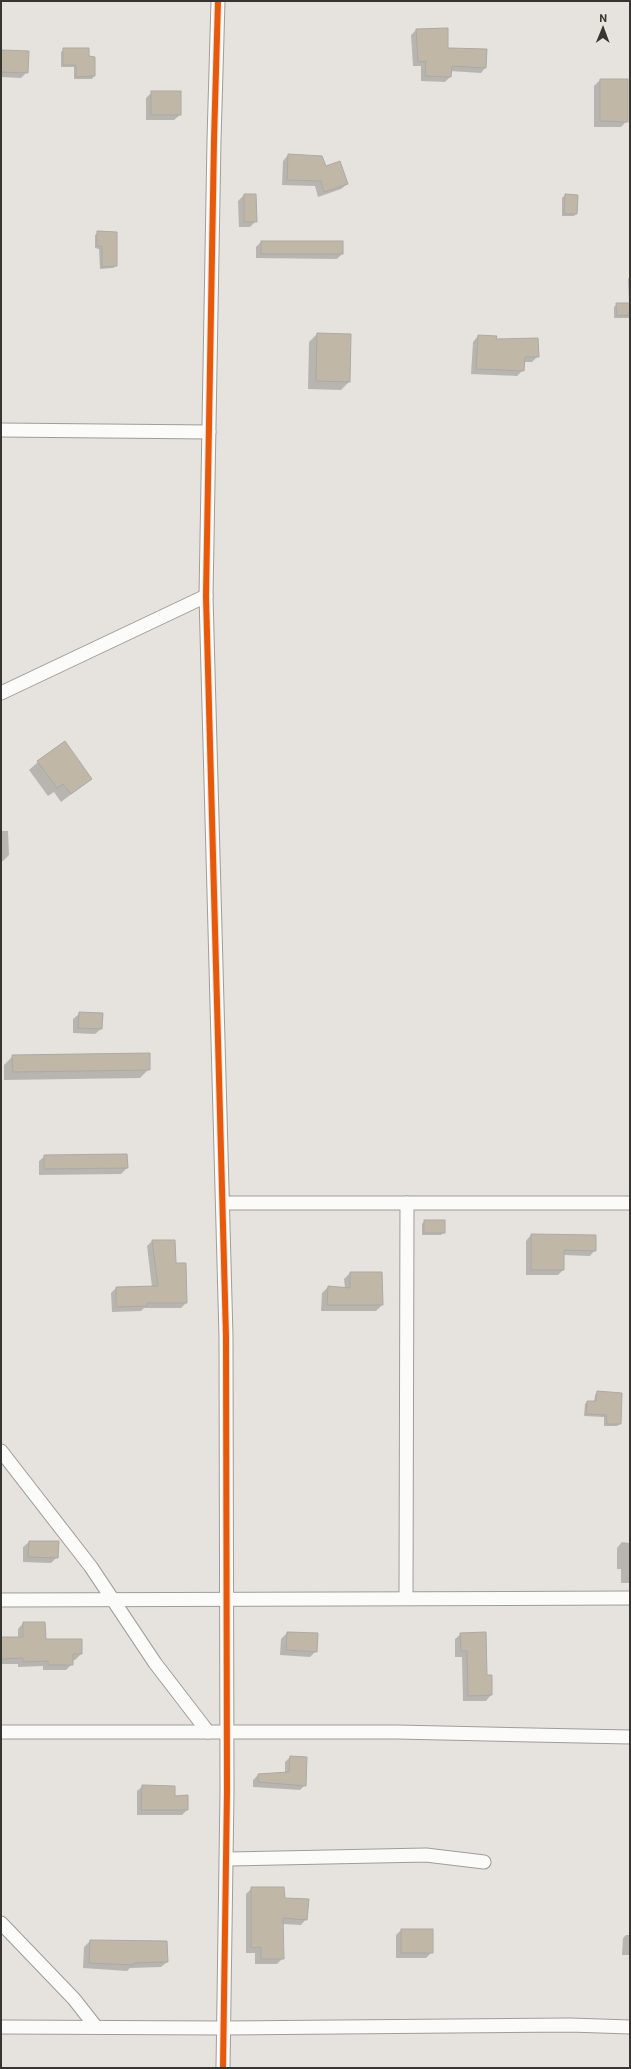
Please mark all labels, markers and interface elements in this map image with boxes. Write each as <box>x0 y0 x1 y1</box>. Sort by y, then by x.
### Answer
north arrow <box>583 8 623 48</box>
text: N <box>599 12 607 25</box>

